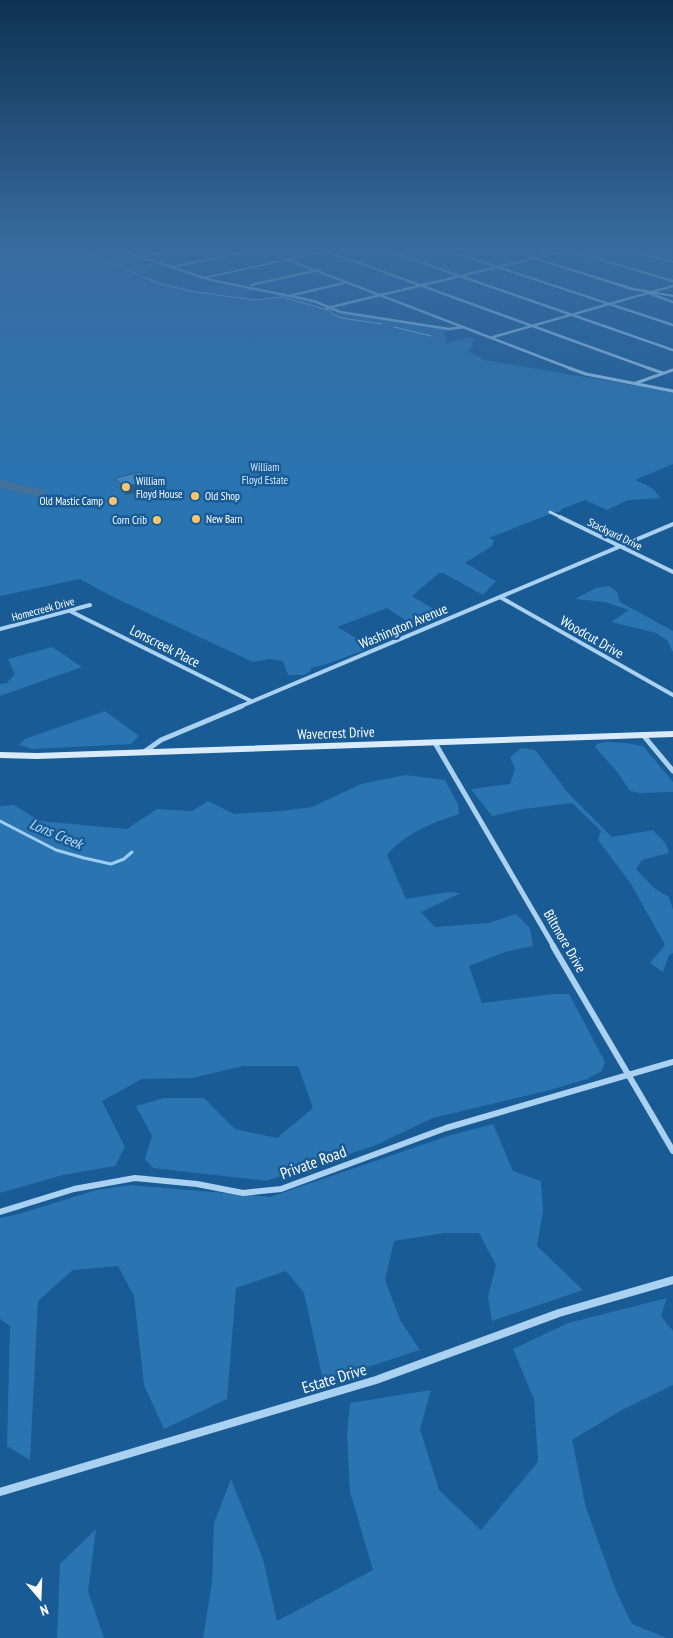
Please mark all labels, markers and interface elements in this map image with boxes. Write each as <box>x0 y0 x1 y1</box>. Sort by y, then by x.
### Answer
park label: William Floyd Estate <box>242 460 289 487</box>
place label: William Floyd House <box>136 474 183 501</box>
marker: William Floyd House <box>120 481 132 493</box>
place label: Old Shop <box>205 489 240 503</box>
marker: Old Shop <box>189 490 201 502</box>
place label: Old Mastic Camp <box>39 494 103 508</box>
marker: Old Mastic Camp <box>107 495 119 507</box>
place label: New Barn <box>206 512 243 526</box>
place label: Corn Crib <box>112 513 147 527</box>
marker: New Barn <box>190 513 202 525</box>
marker: Corn Crib <box>151 514 163 526</box>
street label: Stackyard Drive <box>585 515 645 553</box>
street label: Homecreek Drive <box>10 594 76 624</box>
street label: Washington Avenue <box>356 599 450 653</box>
street label: Woodcut Drive <box>557 612 627 662</box>
street label: Lonscreek Place <box>127 621 203 671</box>
street label: Wavecrest Drive <box>297 723 375 743</box>
water label: Lons Creek <box>27 814 88 854</box>
street label: Biltmore Drive <box>540 906 590 976</box>
street label: Private Road <box>277 1141 349 1183</box>
street label: Estate Drive <box>299 1359 369 1397</box>
north arrow <box>15 1573 65 1623</box>
text: N <box>38 1601 51 1620</box>

